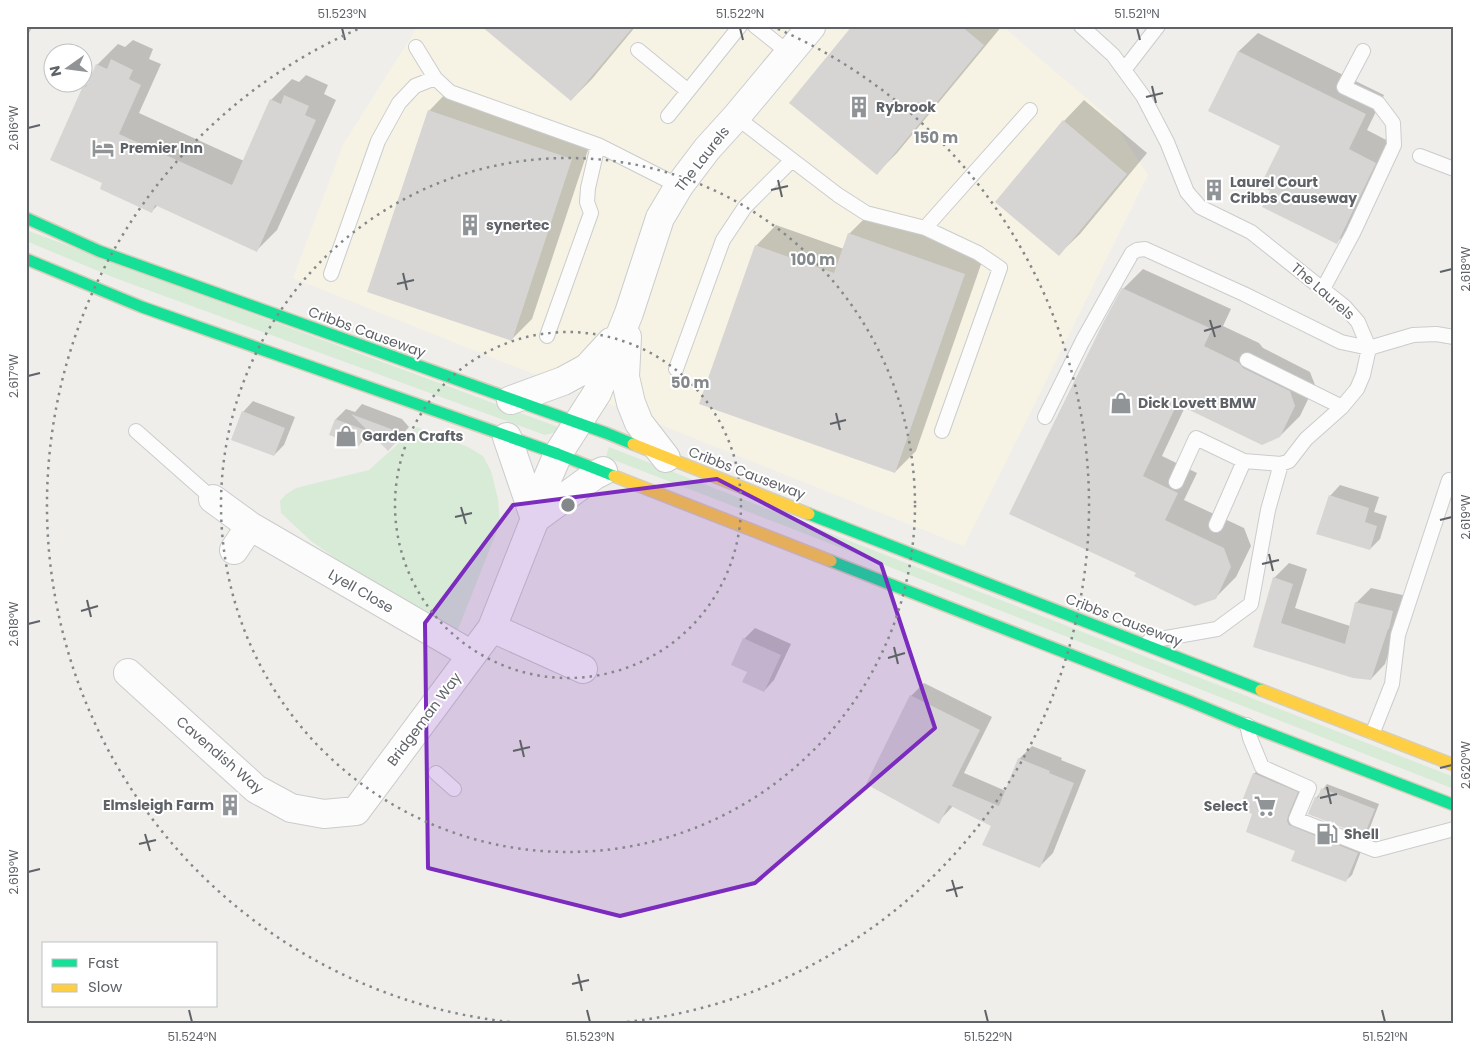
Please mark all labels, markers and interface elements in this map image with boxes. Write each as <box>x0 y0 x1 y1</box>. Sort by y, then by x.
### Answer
text: 51.523°N <box>318 5 366 22</box>
text: 51.522°N <box>716 5 764 22</box>
text: 51.521°N <box>1114 5 1160 22</box>
north arrow <box>42 42 92 92</box>
text: N <box>44 64 66 79</box>
building icon: Rybrook <box>846 94 872 120</box>
place label: Rybrook <box>876 97 936 117</box>
text: 2.616°W <box>5 105 22 151</box>
street label: The Laurels <box>670 122 734 196</box>
text: 150 m <box>914 127 958 148</box>
hotel icon: Premier Inn <box>90 135 116 161</box>
place label: Premier Inn <box>120 138 203 158</box>
place label: Laurel Court Cribbs Causeway <box>1230 172 1357 208</box>
building icon: Laurel Court Cribbs Causeway <box>1201 177 1227 203</box>
building icon: synertec <box>457 212 483 238</box>
place label: synertec <box>486 215 550 235</box>
text: 2.618°W <box>1457 246 1474 292</box>
text: 100 m <box>791 249 835 270</box>
street label: The Laurels <box>1287 258 1359 324</box>
street label: Cribbs Causeway <box>306 301 429 363</box>
text: 2.617°W <box>5 354 22 398</box>
text: 50 m <box>671 372 709 393</box>
shop icon: Dick Lovett BMW <box>1108 390 1134 416</box>
place label: Dick Lovett BMW <box>1138 393 1257 413</box>
shop icon: Garden Crafts <box>333 423 359 449</box>
place label: Garden Crafts <box>362 426 464 446</box>
street label: Cribbs Causeway <box>686 442 808 505</box>
text: 2.619°W <box>1457 494 1474 540</box>
centre of rings <box>559 496 577 514</box>
street label: Lyell Close <box>325 564 398 618</box>
street label: Cribbs Causeway <box>1063 589 1185 652</box>
text: 2.618°W <box>5 601 22 647</box>
street label: Bridgeman Way <box>382 668 466 770</box>
street label: Cavendish Way <box>172 711 268 799</box>
text: 2.620°W <box>1457 741 1474 789</box>
building icon: Elmsleigh Farm <box>217 792 243 818</box>
supermarket icon: Select <box>1252 793 1278 819</box>
place label: Elmsleigh Farm <box>103 795 214 815</box>
place label: Select <box>1204 796 1248 816</box>
fuel station icon: Shell <box>1314 821 1340 847</box>
place label: Shell <box>1344 824 1379 844</box>
text: 2.619°W <box>5 849 22 895</box>
legend <box>42 942 218 1008</box>
text: Fast <box>88 952 119 973</box>
text: Slow <box>88 976 123 997</box>
text: 51.524°N <box>167 1028 217 1045</box>
text: 51.523°N <box>566 1028 614 1045</box>
text: 51.522°N <box>964 1028 1012 1045</box>
text: 51.521°N <box>1362 1028 1408 1045</box>

